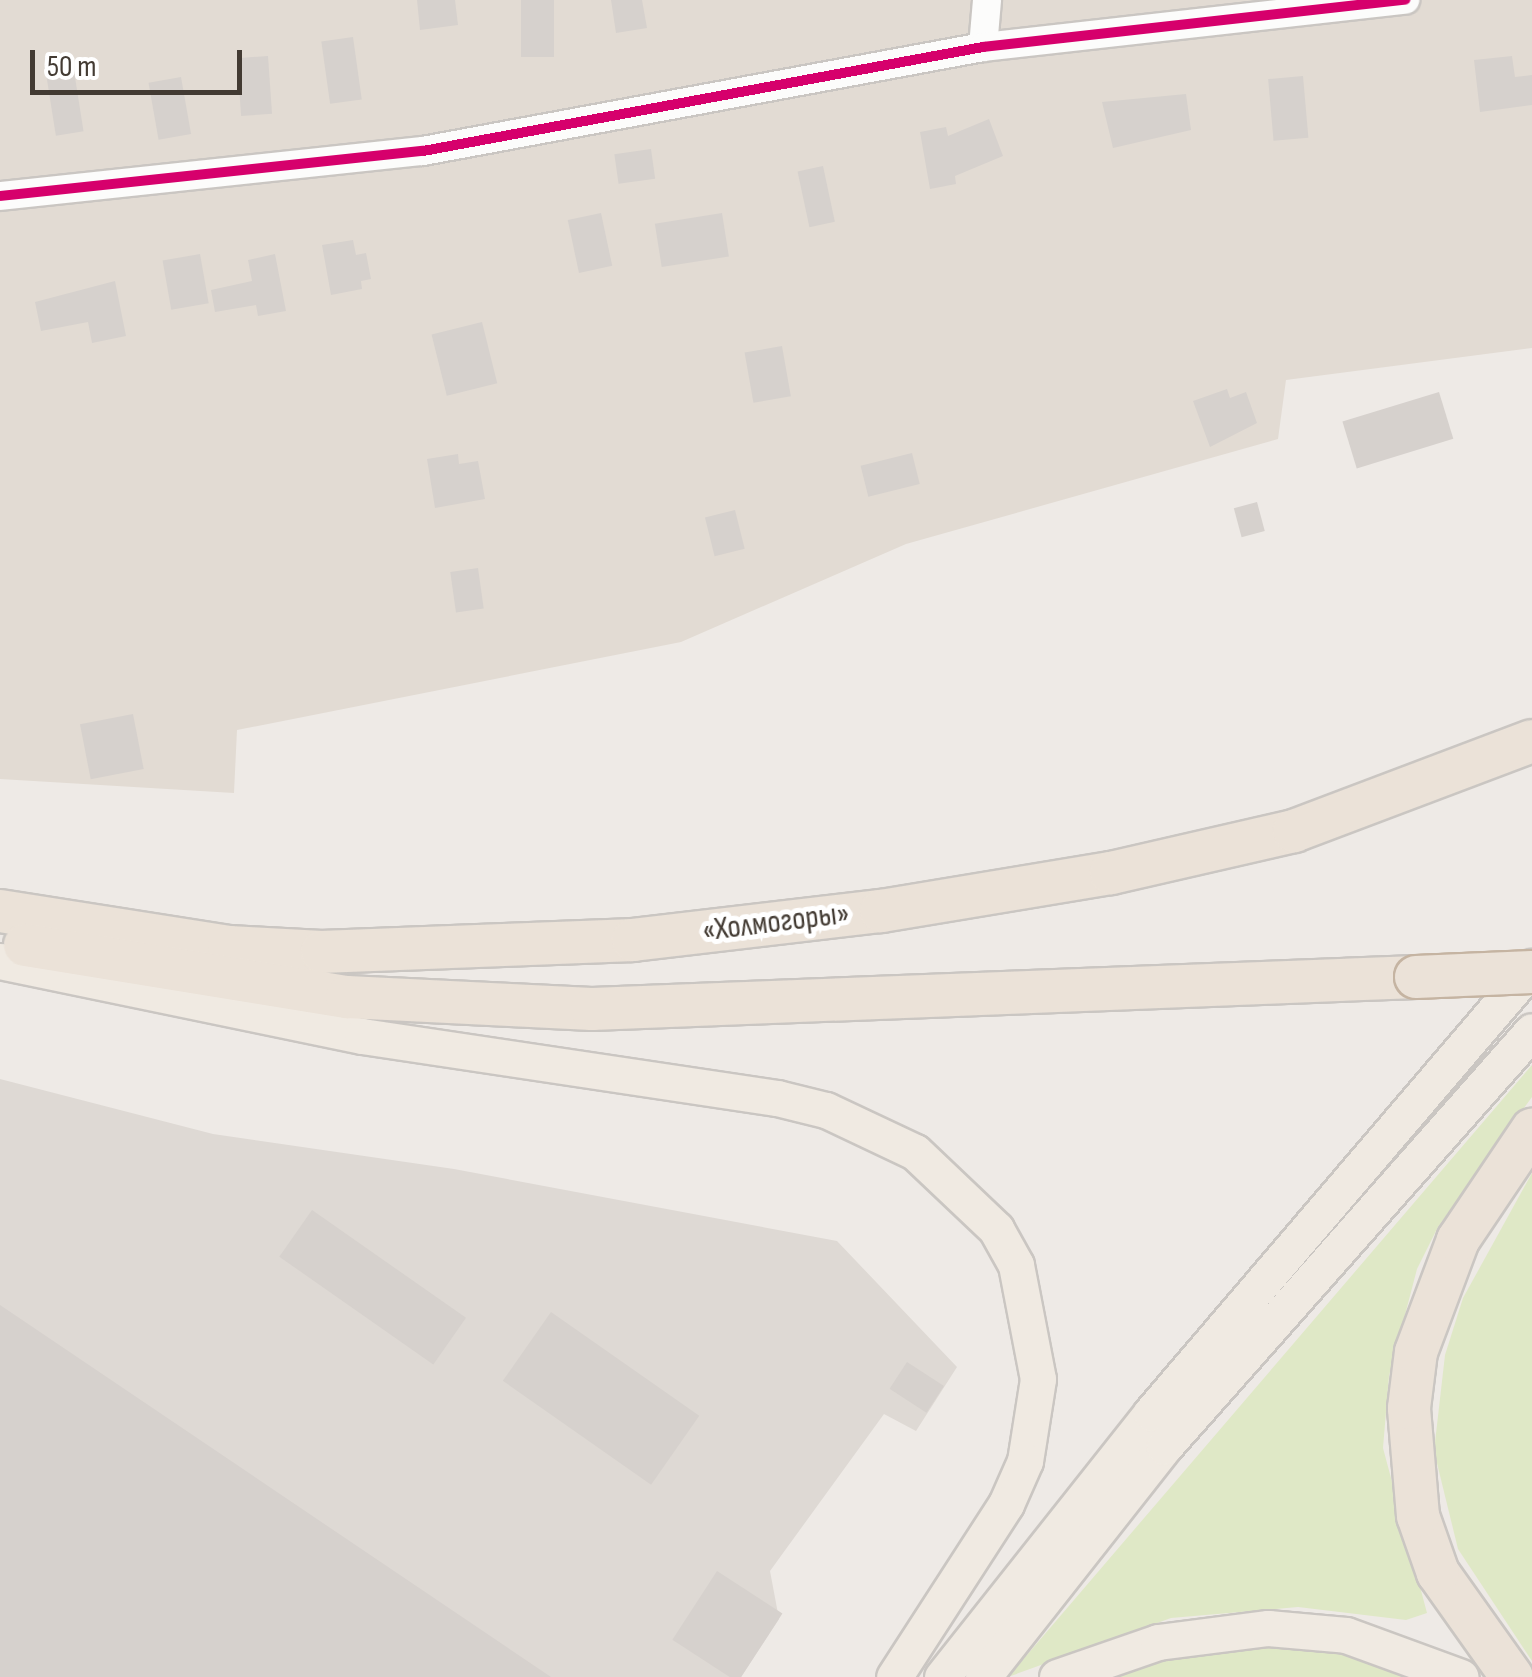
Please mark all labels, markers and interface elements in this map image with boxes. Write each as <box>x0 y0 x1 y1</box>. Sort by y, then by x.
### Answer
scale bar <box>35 30 248 92</box>
text: 50 m <box>47 49 96 85</box>
street label: «Холмогоры» <box>700 895 852 951</box>

